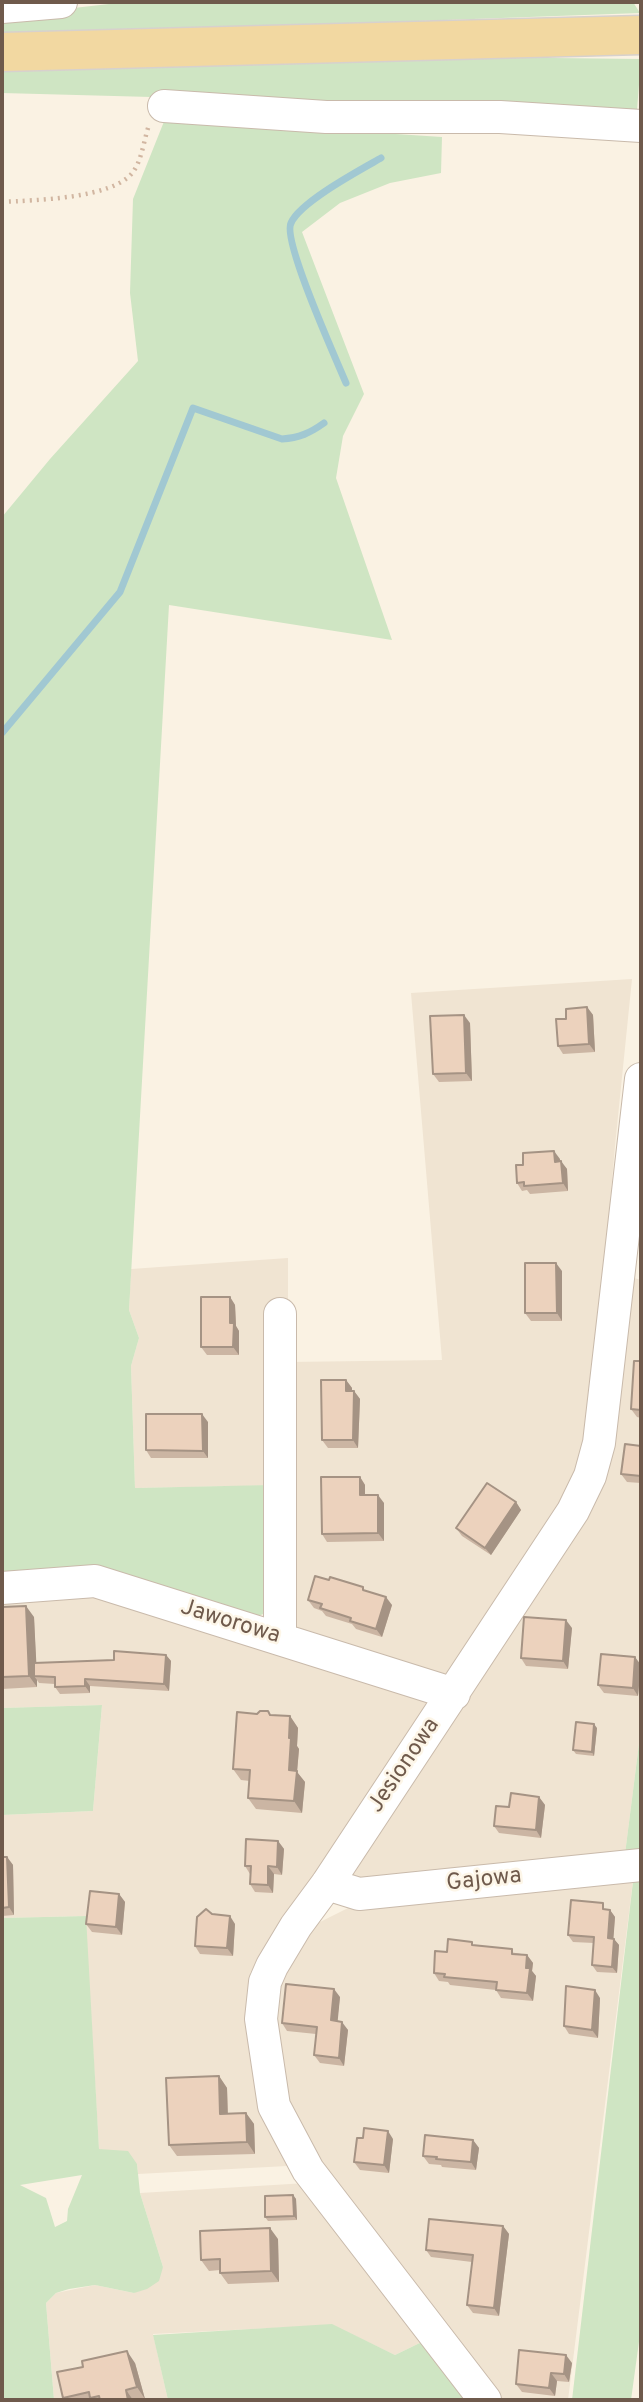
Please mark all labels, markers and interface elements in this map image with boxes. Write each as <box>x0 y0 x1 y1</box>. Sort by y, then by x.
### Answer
street label: Jaworowa <box>177 1595 283 1651</box>
street label: Jesionowa <box>363 1713 447 1819</box>
street label: Gajowa <box>445 1863 523 1899</box>

